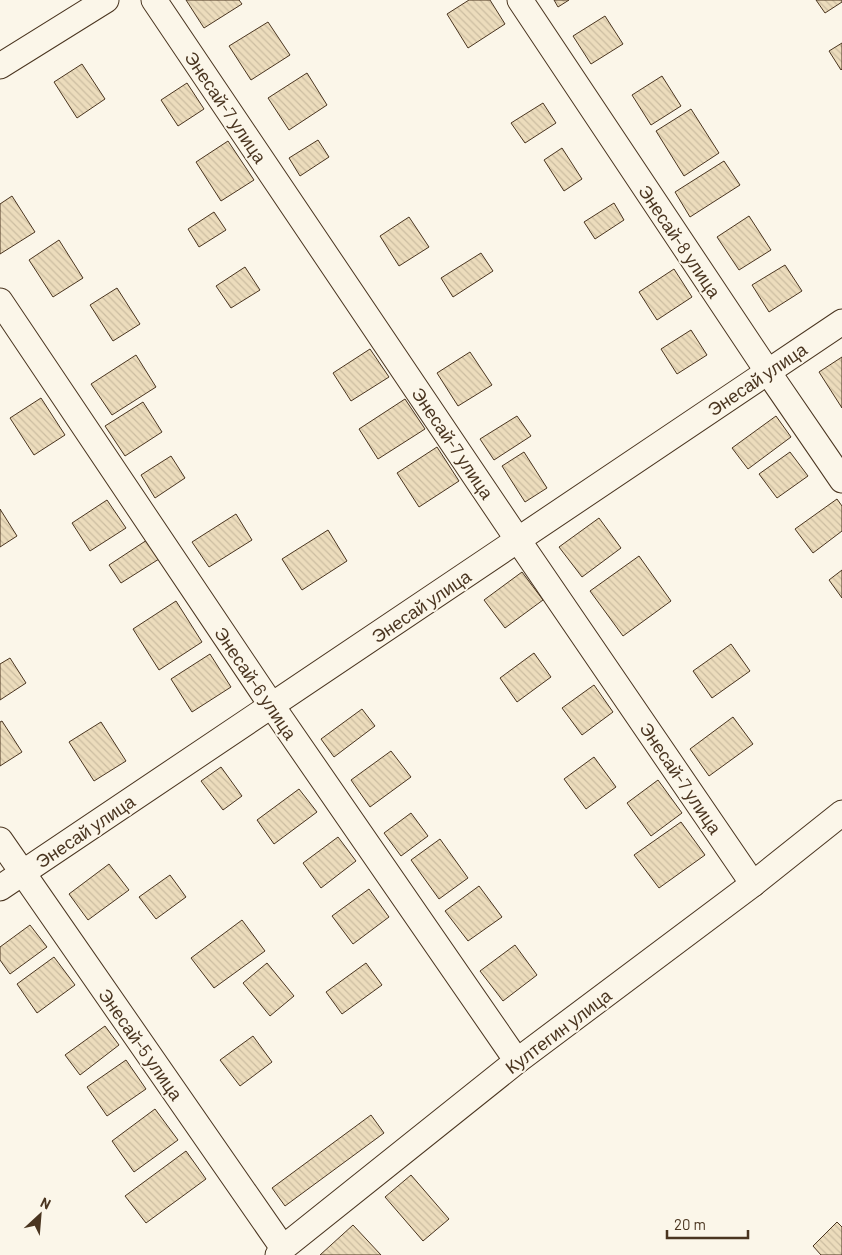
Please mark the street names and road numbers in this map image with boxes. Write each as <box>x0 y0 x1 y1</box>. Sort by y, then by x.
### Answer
street label: Энесай-7 улица <box>181 47 272 168</box>
street label: Энесай-8 улица <box>634 180 726 302</box>
street label: Энесай улица <box>703 337 812 420</box>
street label: Энесай-7 улица <box>408 383 499 504</box>
street label: Энесай улица <box>367 564 476 647</box>
street label: Энесай-6 улица <box>210 622 302 744</box>
street label: Энесай-7 улица <box>636 718 727 839</box>
street label: Энесай улица <box>31 789 140 872</box>
street label: Култегин улица <box>501 983 616 1078</box>
street label: Энесай-5 улица <box>94 984 188 1105</box>

